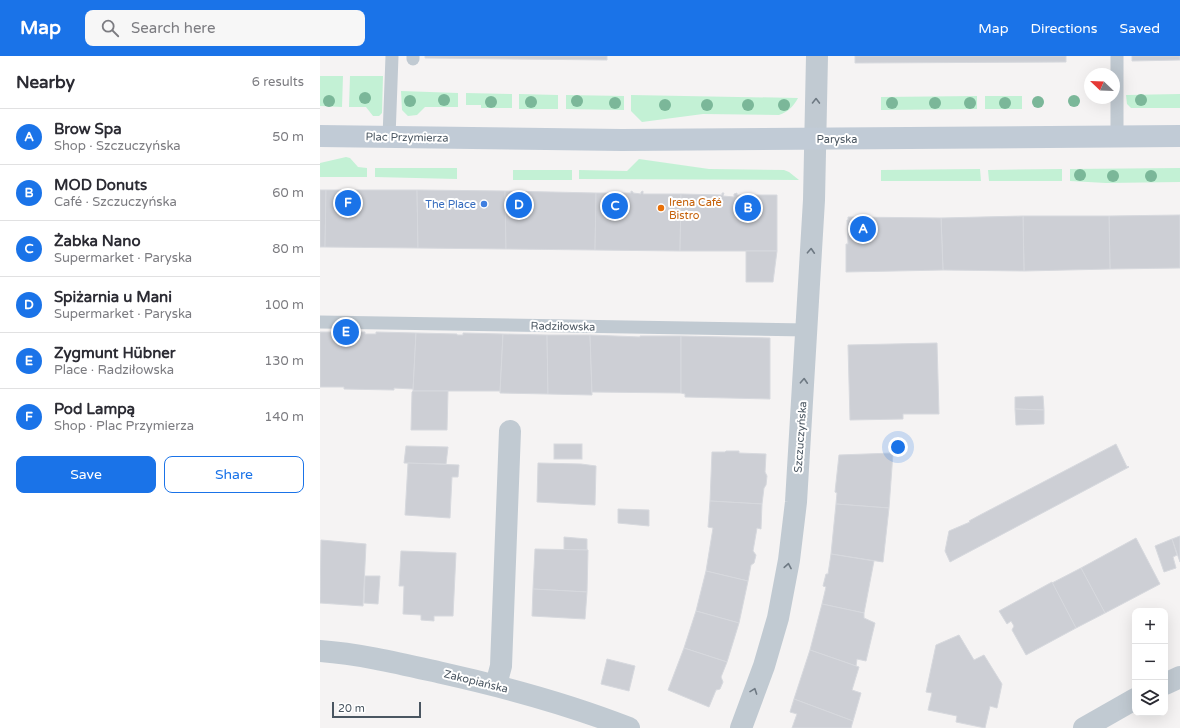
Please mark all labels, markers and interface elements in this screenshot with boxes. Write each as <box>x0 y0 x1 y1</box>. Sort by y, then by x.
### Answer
search box <box>85 10 365 46</box>
text: Map <box>20 17 61 39</box>
icon: search <box>99 17 121 39</box>
text: Search here <box>131 19 215 37</box>
text: Map <box>978 20 1009 37</box>
text: Directions <box>1031 20 1098 37</box>
text: Saved <box>1120 20 1160 37</box>
north arrow <box>1084 68 1120 104</box>
text: Nearby <box>16 72 75 93</box>
text: 6 results <box>252 74 304 90</box>
one-way arrow <box>812 98 821 104</box>
text: Brow Spa <box>54 120 122 138</box>
text: A <box>24 129 34 145</box>
text: 50 m <box>272 129 304 145</box>
street label: Plac Przymierza <box>365 130 449 145</box>
street label: Paryska <box>817 133 857 146</box>
text: Shop · Szczuczyńska <box>54 138 181 154</box>
text: MOD Donuts <box>54 176 147 194</box>
text: B <box>24 185 34 201</box>
text: 60 m <box>272 185 304 201</box>
pin: F <box>335 188 361 218</box>
pin: D <box>506 190 532 220</box>
pin: C <box>602 191 628 221</box>
pin: B <box>735 193 761 223</box>
text: Café · Szczuczyńska <box>54 194 177 210</box>
place label: Irena Café Bistro <box>669 196 722 222</box>
place label: The Place <box>425 198 476 211</box>
marker: The Place <box>479 199 489 209</box>
marker: Irena Café Bistro <box>656 203 666 213</box>
pin: A <box>850 214 876 244</box>
text: Żabka Nano <box>54 232 141 250</box>
text: C <box>24 241 34 257</box>
text: 80 m <box>272 241 304 257</box>
one-way arrow <box>806 248 815 254</box>
text: Supermarket · Paryska <box>54 250 192 266</box>
text: Spiżarnia u Mani <box>54 288 172 306</box>
text: D <box>24 297 34 313</box>
text: 100 m <box>264 297 304 313</box>
text: Supermarket · Paryska <box>54 306 192 322</box>
pin: E <box>333 317 359 347</box>
street label: Radziłowska <box>531 319 595 334</box>
text: Zygmunt Hübner <box>54 344 176 362</box>
text: E <box>25 353 33 369</box>
text: 130 m <box>264 353 304 369</box>
text: Place · Radziłowska <box>54 362 174 378</box>
one-way arrow <box>799 378 808 384</box>
text: Pod Lampą <box>54 400 135 418</box>
street label: Szczuczyńska <box>792 401 809 473</box>
text: F <box>25 409 33 425</box>
text: 140 m <box>264 409 304 425</box>
text: Shop · Plac Przymierza <box>54 418 194 434</box>
your location <box>888 437 908 457</box>
button: Save <box>16 456 156 493</box>
button: Share <box>164 456 304 493</box>
one-way arrow <box>783 563 792 569</box>
map controls <box>1132 608 1168 716</box>
button: + <box>1132 608 1168 644</box>
button: − <box>1132 644 1168 680</box>
street label: Zakopiańska <box>442 667 509 696</box>
button: layers <box>1132 680 1168 716</box>
one-way arrow <box>750 688 758 695</box>
scale bar <box>332 700 421 719</box>
text: 20 m <box>338 702 365 715</box>

